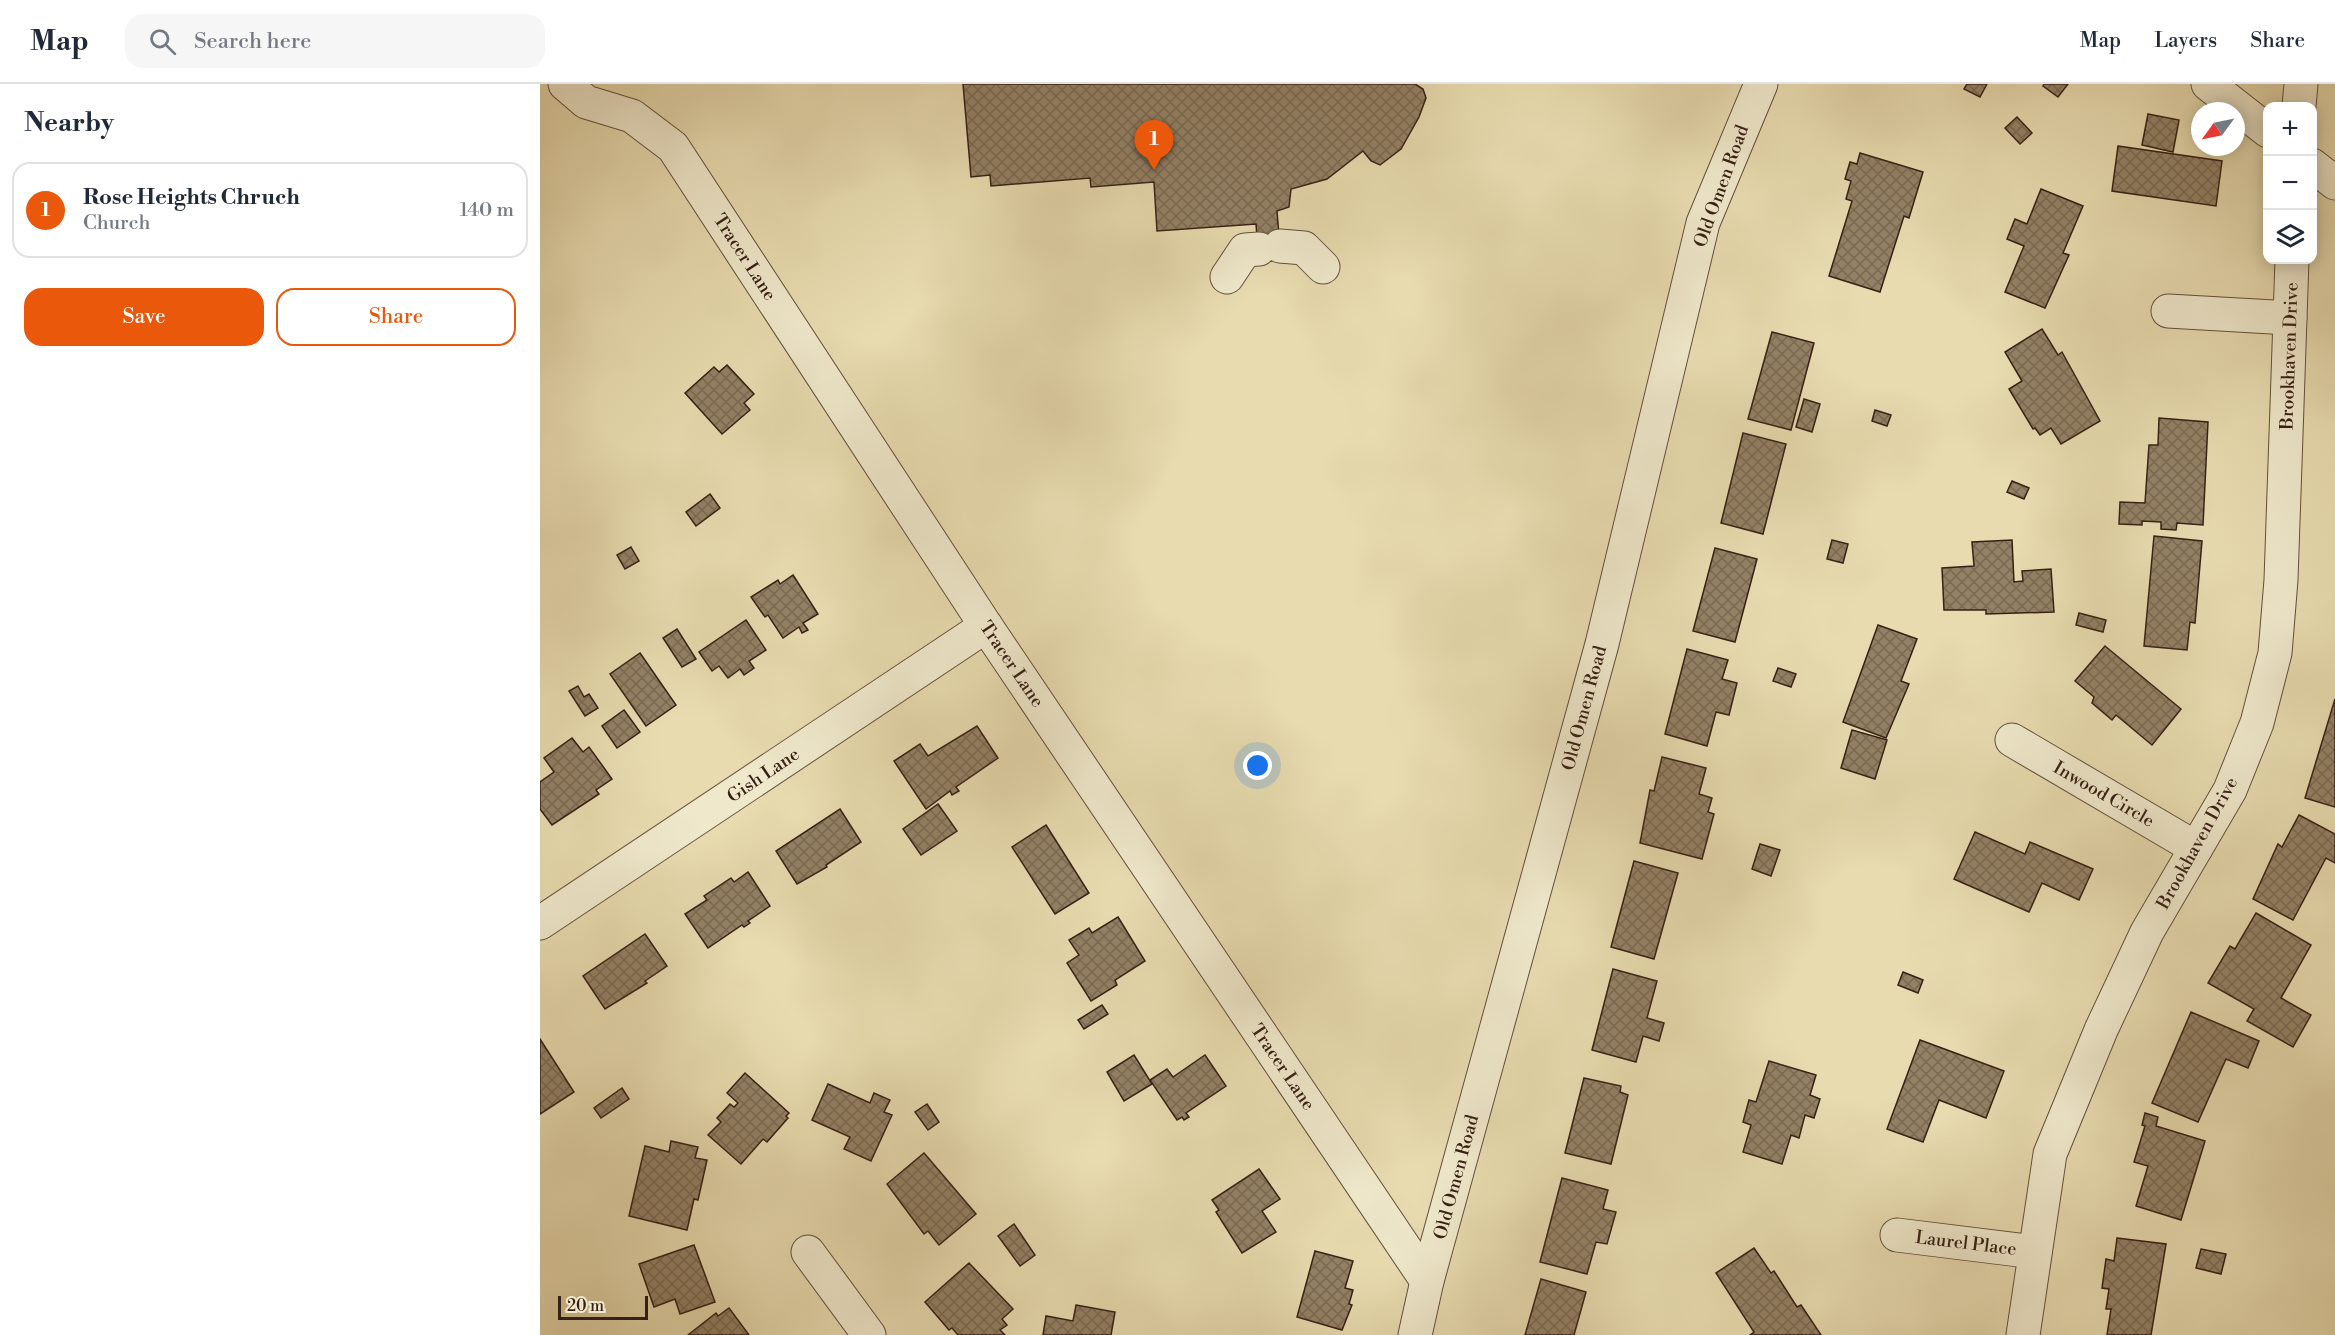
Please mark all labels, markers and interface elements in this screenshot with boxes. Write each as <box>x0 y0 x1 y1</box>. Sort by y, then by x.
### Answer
search box <box>125 14 545 68</box>
text: Map <box>30 24 89 59</box>
icon: search <box>146 25 179 58</box>
text: Search here <box>194 28 311 55</box>
text: Map <box>2080 28 2121 54</box>
text: Layers <box>2154 28 2217 54</box>
text: Share <box>2250 28 2305 54</box>
north arrow <box>2191 102 2245 156</box>
map controls <box>2263 102 2317 264</box>
button: + <box>2263 102 2317 156</box>
text: Nearby <box>24 107 114 139</box>
pin: 1 <box>1134 120 1174 170</box>
street label: Old Omen Road <box>1689 121 1755 250</box>
button: − <box>2263 156 2317 210</box>
text: Rose Heights Chruch <box>83 184 300 211</box>
text: 1 <box>41 198 50 223</box>
text: 140 m <box>459 198 514 223</box>
street label: Tracer Lane <box>708 209 781 305</box>
button: layers <box>2263 210 2317 264</box>
text: Church <box>83 211 150 236</box>
street label: Brookhaven Drive <box>2275 282 2304 431</box>
button: Save <box>24 288 264 346</box>
button: Share <box>276 288 516 346</box>
street label: Tracer Lane <box>974 617 1049 712</box>
street label: Old Omen Road <box>1557 642 1612 773</box>
street label: Gish Lane <box>723 743 804 808</box>
your location <box>1243 751 1272 780</box>
street label: Inwood Circle <box>2049 756 2158 833</box>
street label: Brookhaven Drive <box>2151 773 2243 914</box>
street label: Tracer Lane <box>1245 1020 1320 1115</box>
street label: Old Omen Road <box>1429 1111 1484 1242</box>
street label: Laurel Place <box>1914 1226 2018 1261</box>
scale bar <box>558 1293 648 1320</box>
text: 20 m <box>567 1296 604 1316</box>

